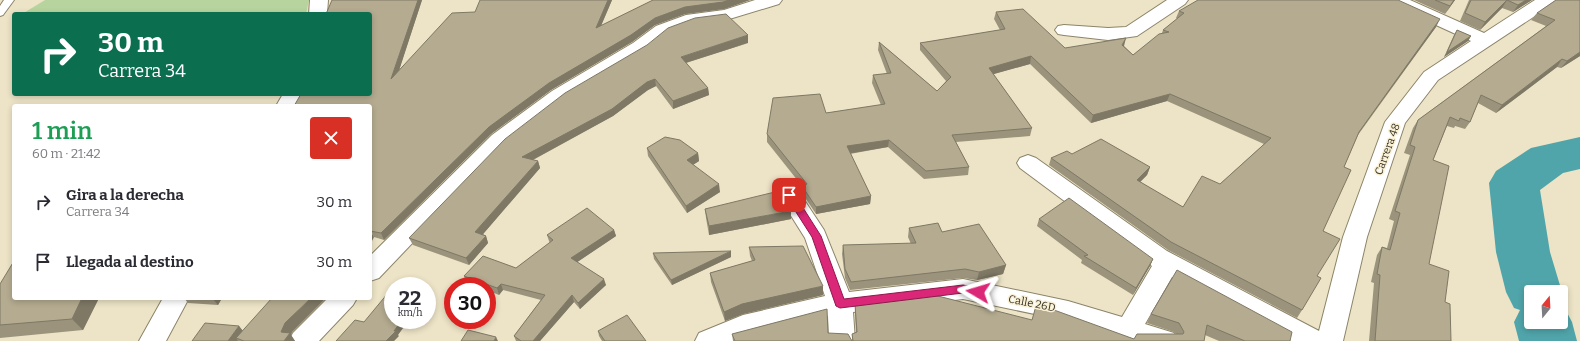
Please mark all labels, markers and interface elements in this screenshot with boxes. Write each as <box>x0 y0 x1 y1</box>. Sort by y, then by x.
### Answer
text: 30 m <box>98 26 164 59</box>
icon: right <box>32 28 84 80</box>
text: Carrera 34 <box>98 60 186 82</box>
text: 1 min <box>32 117 92 145</box>
button: close <box>310 117 352 159</box>
street label: Carrera 48 <box>1372 122 1403 177</box>
text: 60 m · 21:42 <box>32 146 101 161</box>
pin <box>772 178 806 212</box>
icon: arrive <box>778 184 800 206</box>
text: Gira a la derecha <box>66 186 184 204</box>
icon: right <box>32 191 54 213</box>
text: 30 m <box>317 193 352 211</box>
text: Carrera 34 <box>66 204 129 219</box>
icon: arrive <box>32 251 54 273</box>
text: Llegada al destino <box>66 253 194 271</box>
text: 30 m <box>317 253 352 271</box>
position arrow <box>957 271 999 313</box>
speed limit sign: 30 <box>444 277 496 329</box>
north arrow <box>1524 285 1568 329</box>
map controls <box>1524 285 1568 329</box>
text: 22 <box>399 286 421 310</box>
street label: Calle 26D <box>1007 293 1057 314</box>
text: km/h <box>398 307 422 319</box>

